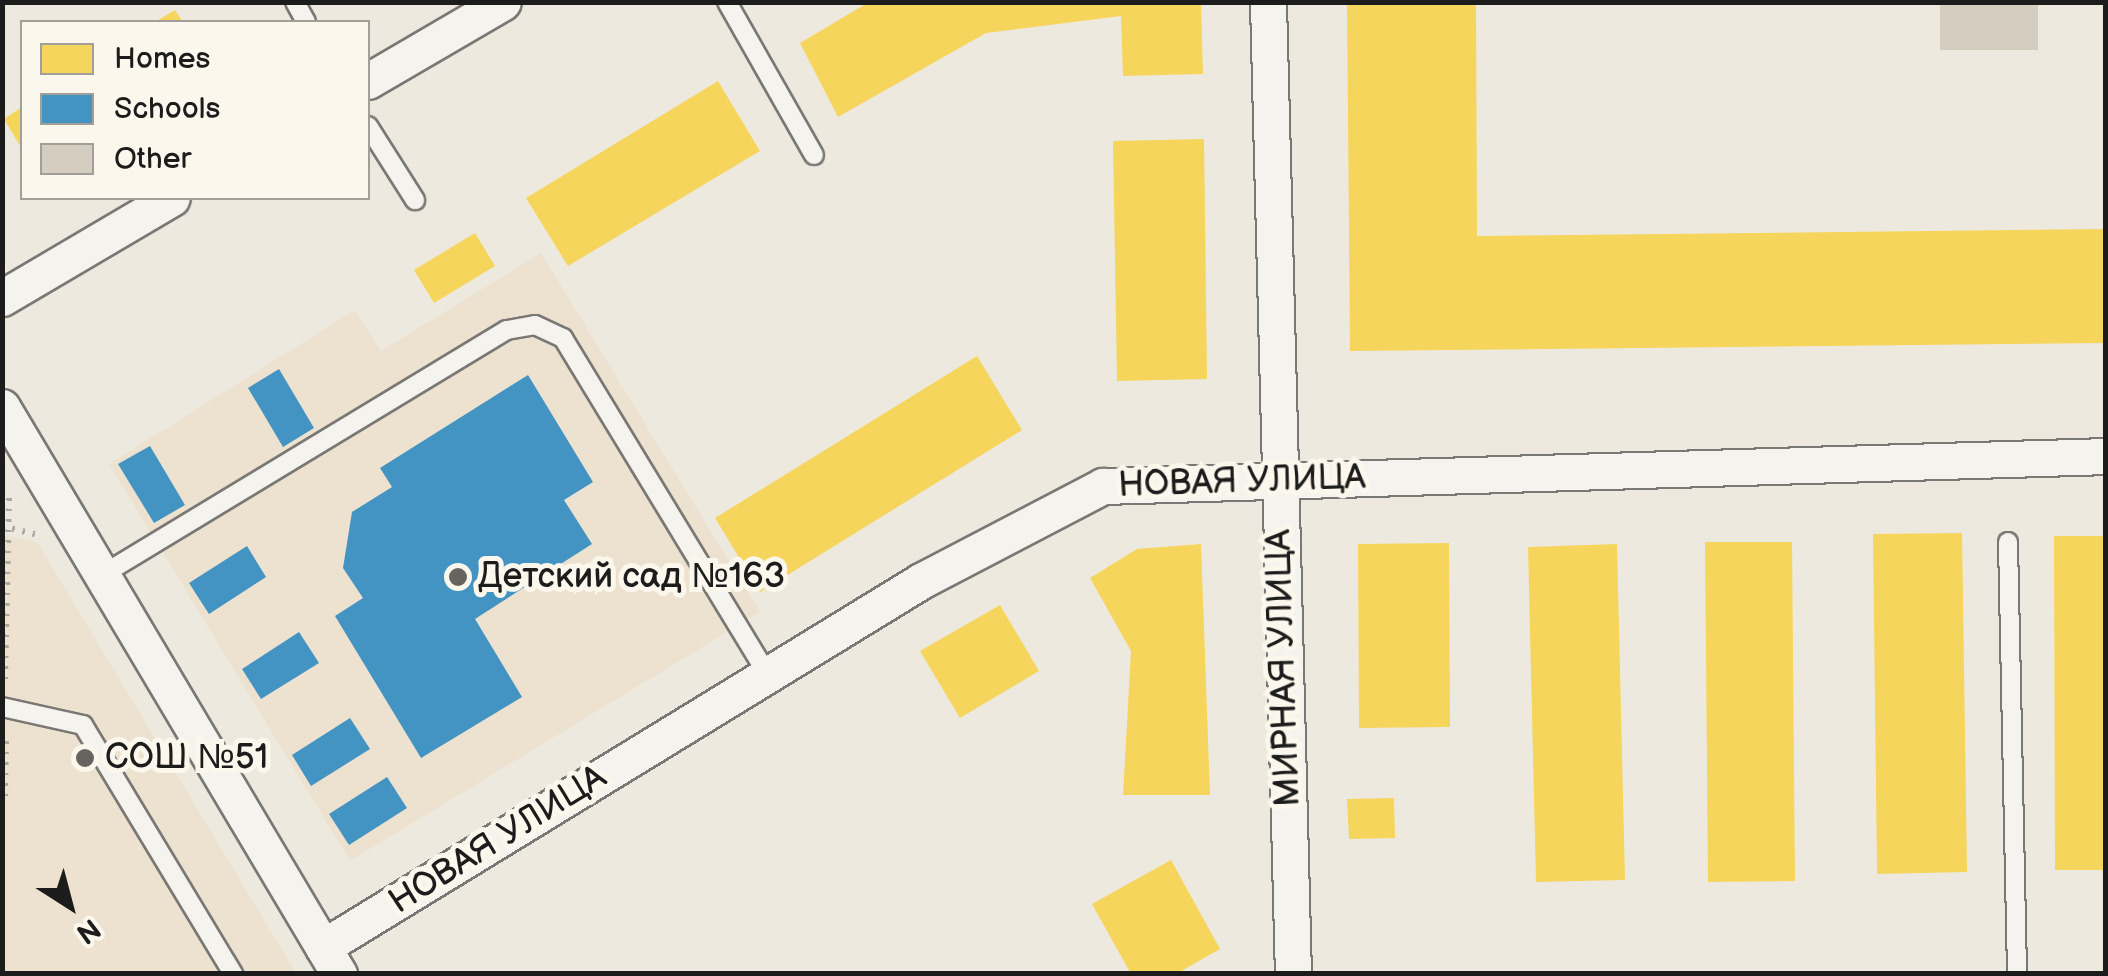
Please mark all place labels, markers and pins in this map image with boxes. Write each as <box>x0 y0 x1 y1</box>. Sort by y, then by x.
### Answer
place label: Детский сад №163 <box>478 556 785 598</box>
marker: Детский сад №163 <box>447 566 469 588</box>
place label: СОШ №51 <box>105 737 268 779</box>
marker: СОШ №51 <box>74 747 96 769</box>

